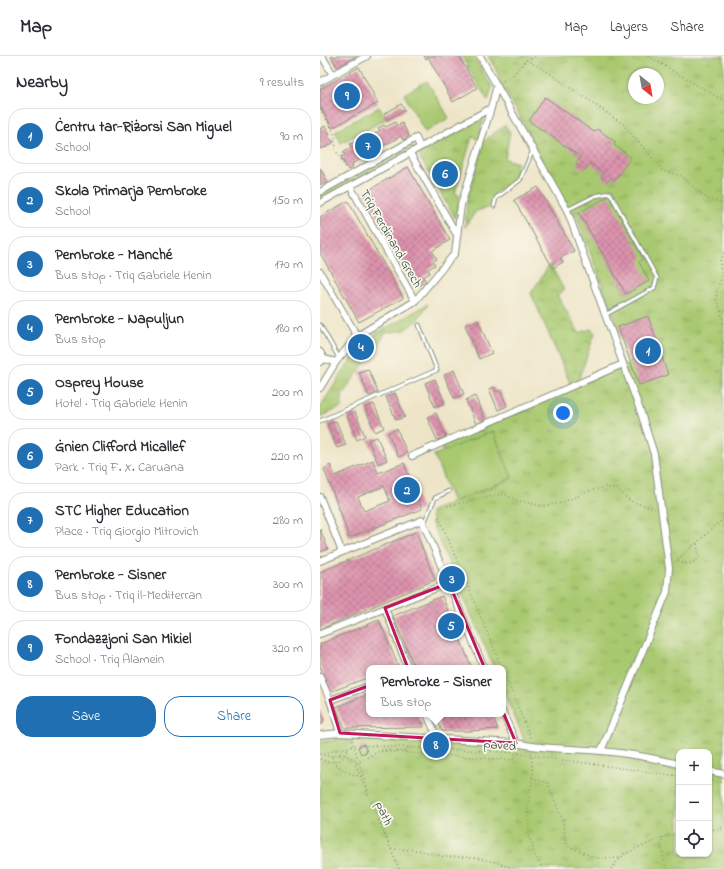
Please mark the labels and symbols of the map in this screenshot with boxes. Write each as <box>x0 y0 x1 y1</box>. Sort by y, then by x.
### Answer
north arrow <box>628 68 664 104</box>
pin: 9 <box>334 81 360 111</box>
pin: 7 <box>355 131 381 161</box>
pin: 6 <box>432 159 458 189</box>
street label: Triq Ferdinand Grech <box>355 186 427 291</box>
pin: 4 <box>348 332 374 362</box>
pin: 1 <box>635 336 661 366</box>
your location <box>553 403 573 423</box>
pin: 2 <box>394 475 420 505</box>
pin: 3 <box>439 564 465 594</box>
pin: 5 <box>438 611 464 641</box>
pin: 8 <box>423 730 449 760</box>
street label: paved <box>483 735 518 756</box>
street label: path <box>370 799 397 829</box>

